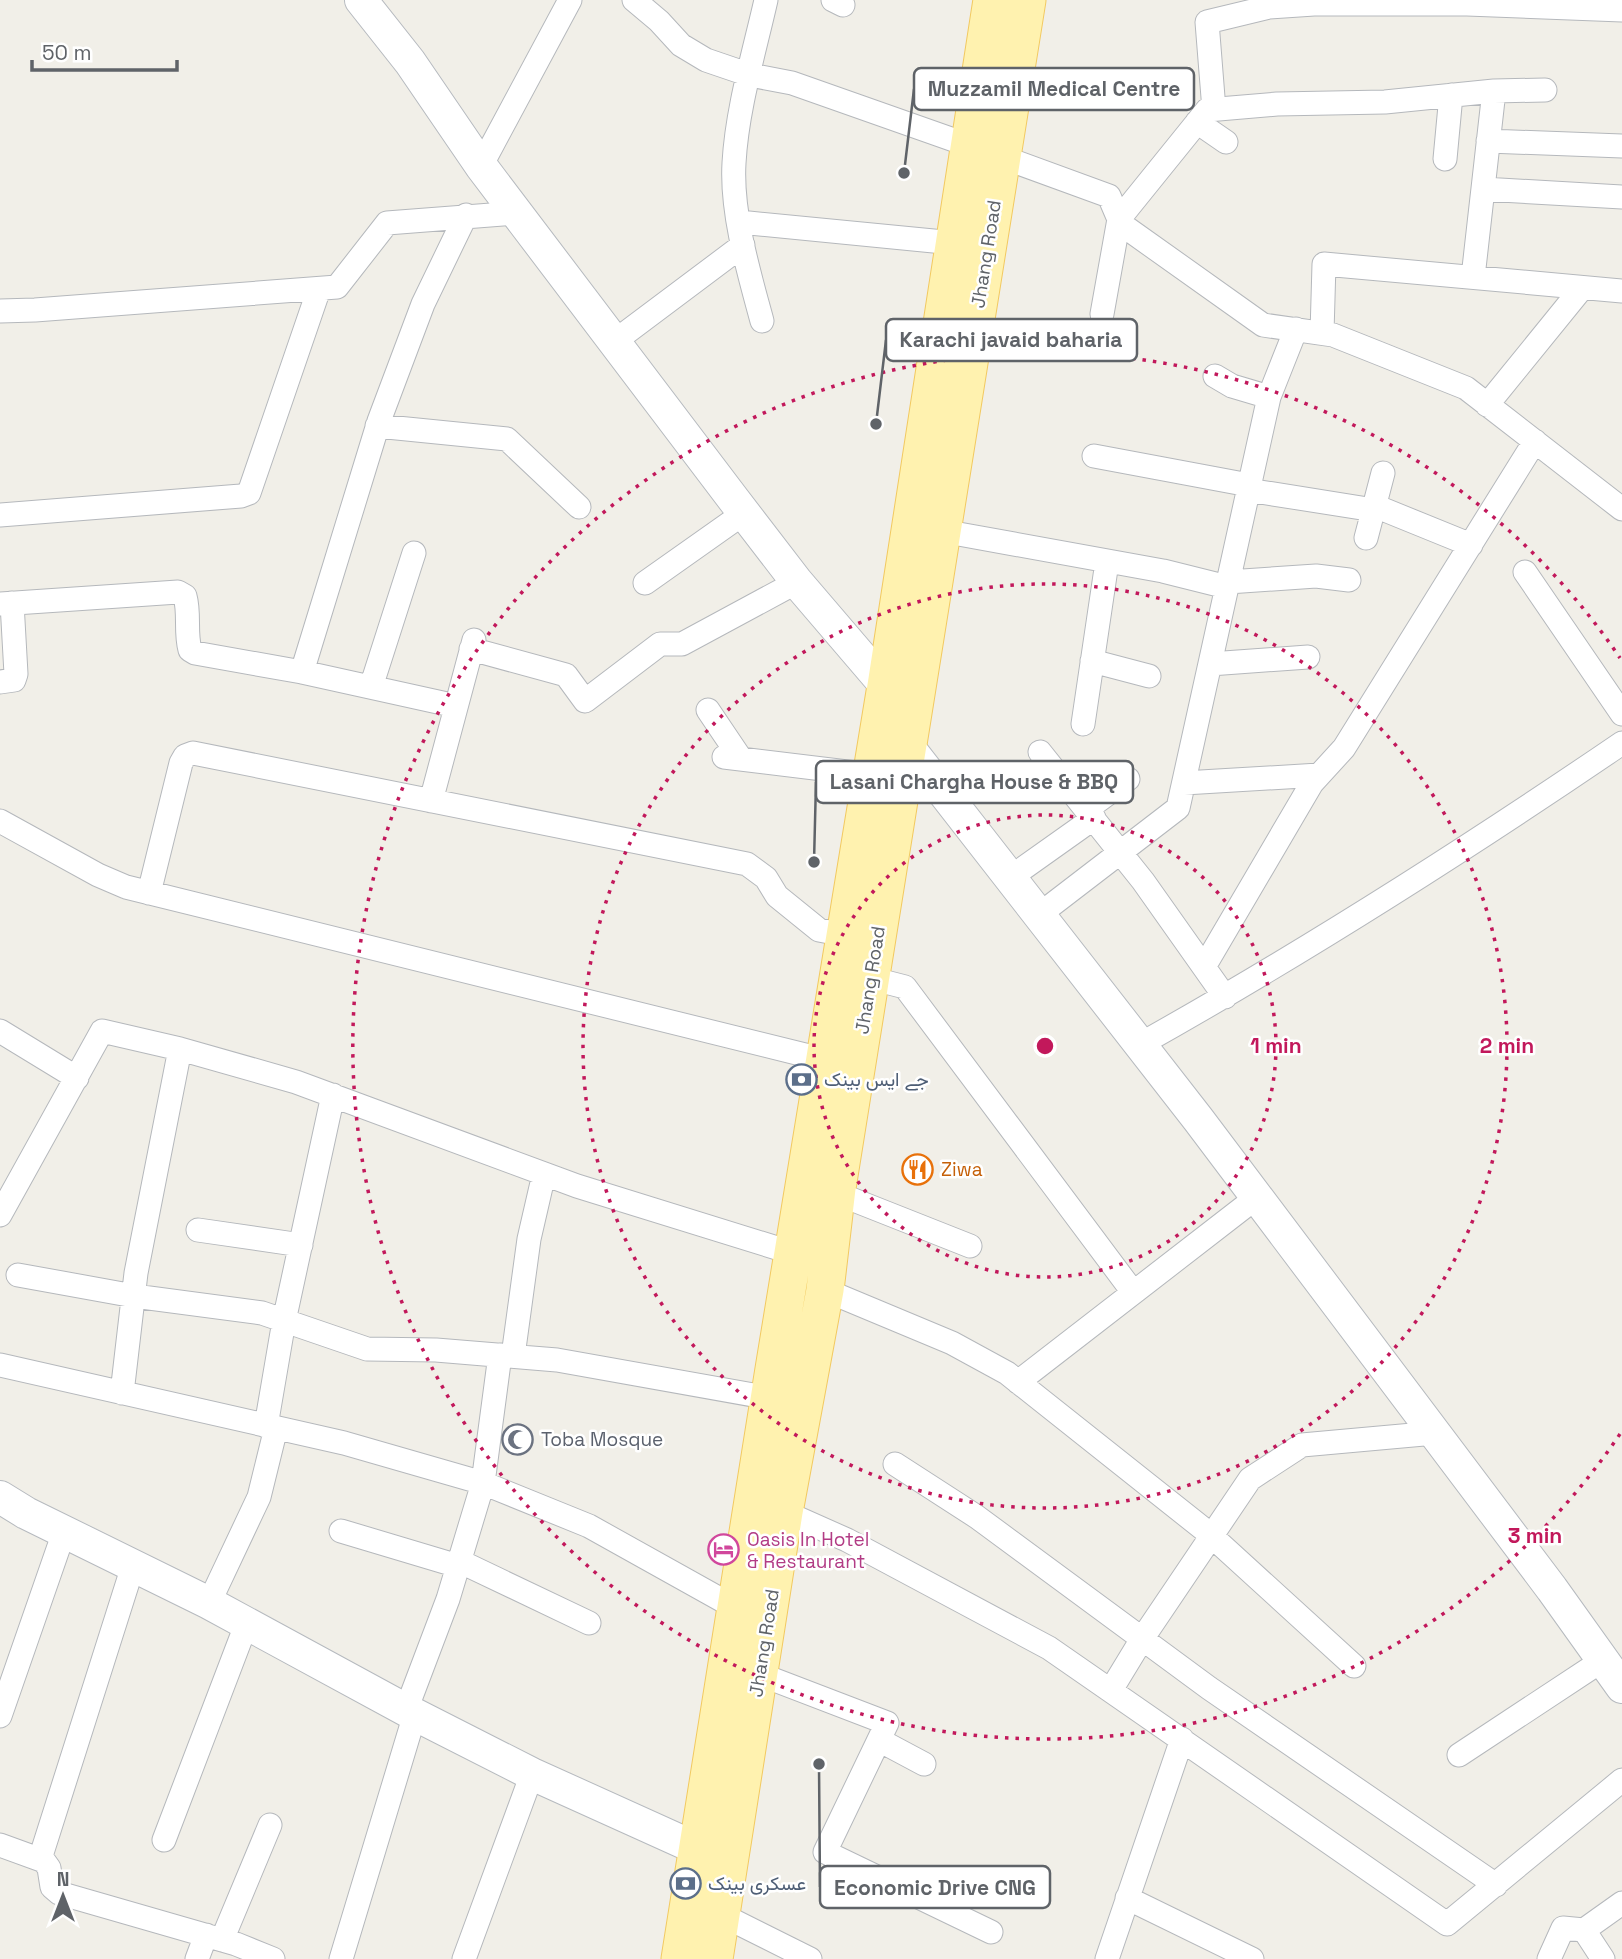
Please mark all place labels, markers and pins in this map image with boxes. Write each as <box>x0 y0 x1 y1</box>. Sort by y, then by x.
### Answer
callout: Muzzamil Medical Centre <box>914 68 1194 110</box>
callout: Karachi javaid baharia <box>886 319 1137 361</box>
callout: Lasani Chargha House & BBQ <box>816 761 1133 803</box>
centre of rings <box>1033 1034 1057 1058</box>
bank icon: جے ایس بینک <box>784 1062 818 1096</box>
place label: جے ایس بینک <box>824 1067 929 1092</box>
restaurant icon: Ziwa <box>901 1152 935 1186</box>
place label: Ziwa <box>941 1157 983 1182</box>
mosque icon: Toba Mosque <box>501 1422 535 1456</box>
place label: Toba Mosque <box>541 1427 663 1452</box>
place label: Oasis In Hotel & Restaurant <box>747 1527 869 1574</box>
hotel icon: Oasis In Hotel & Restaurant <box>707 1533 741 1567</box>
bank icon: عسکری بینک <box>668 1866 702 1900</box>
callout: Economic Drive CNG <box>820 1866 1050 1908</box>
place label: عسکری بینک <box>708 1871 806 1896</box>

